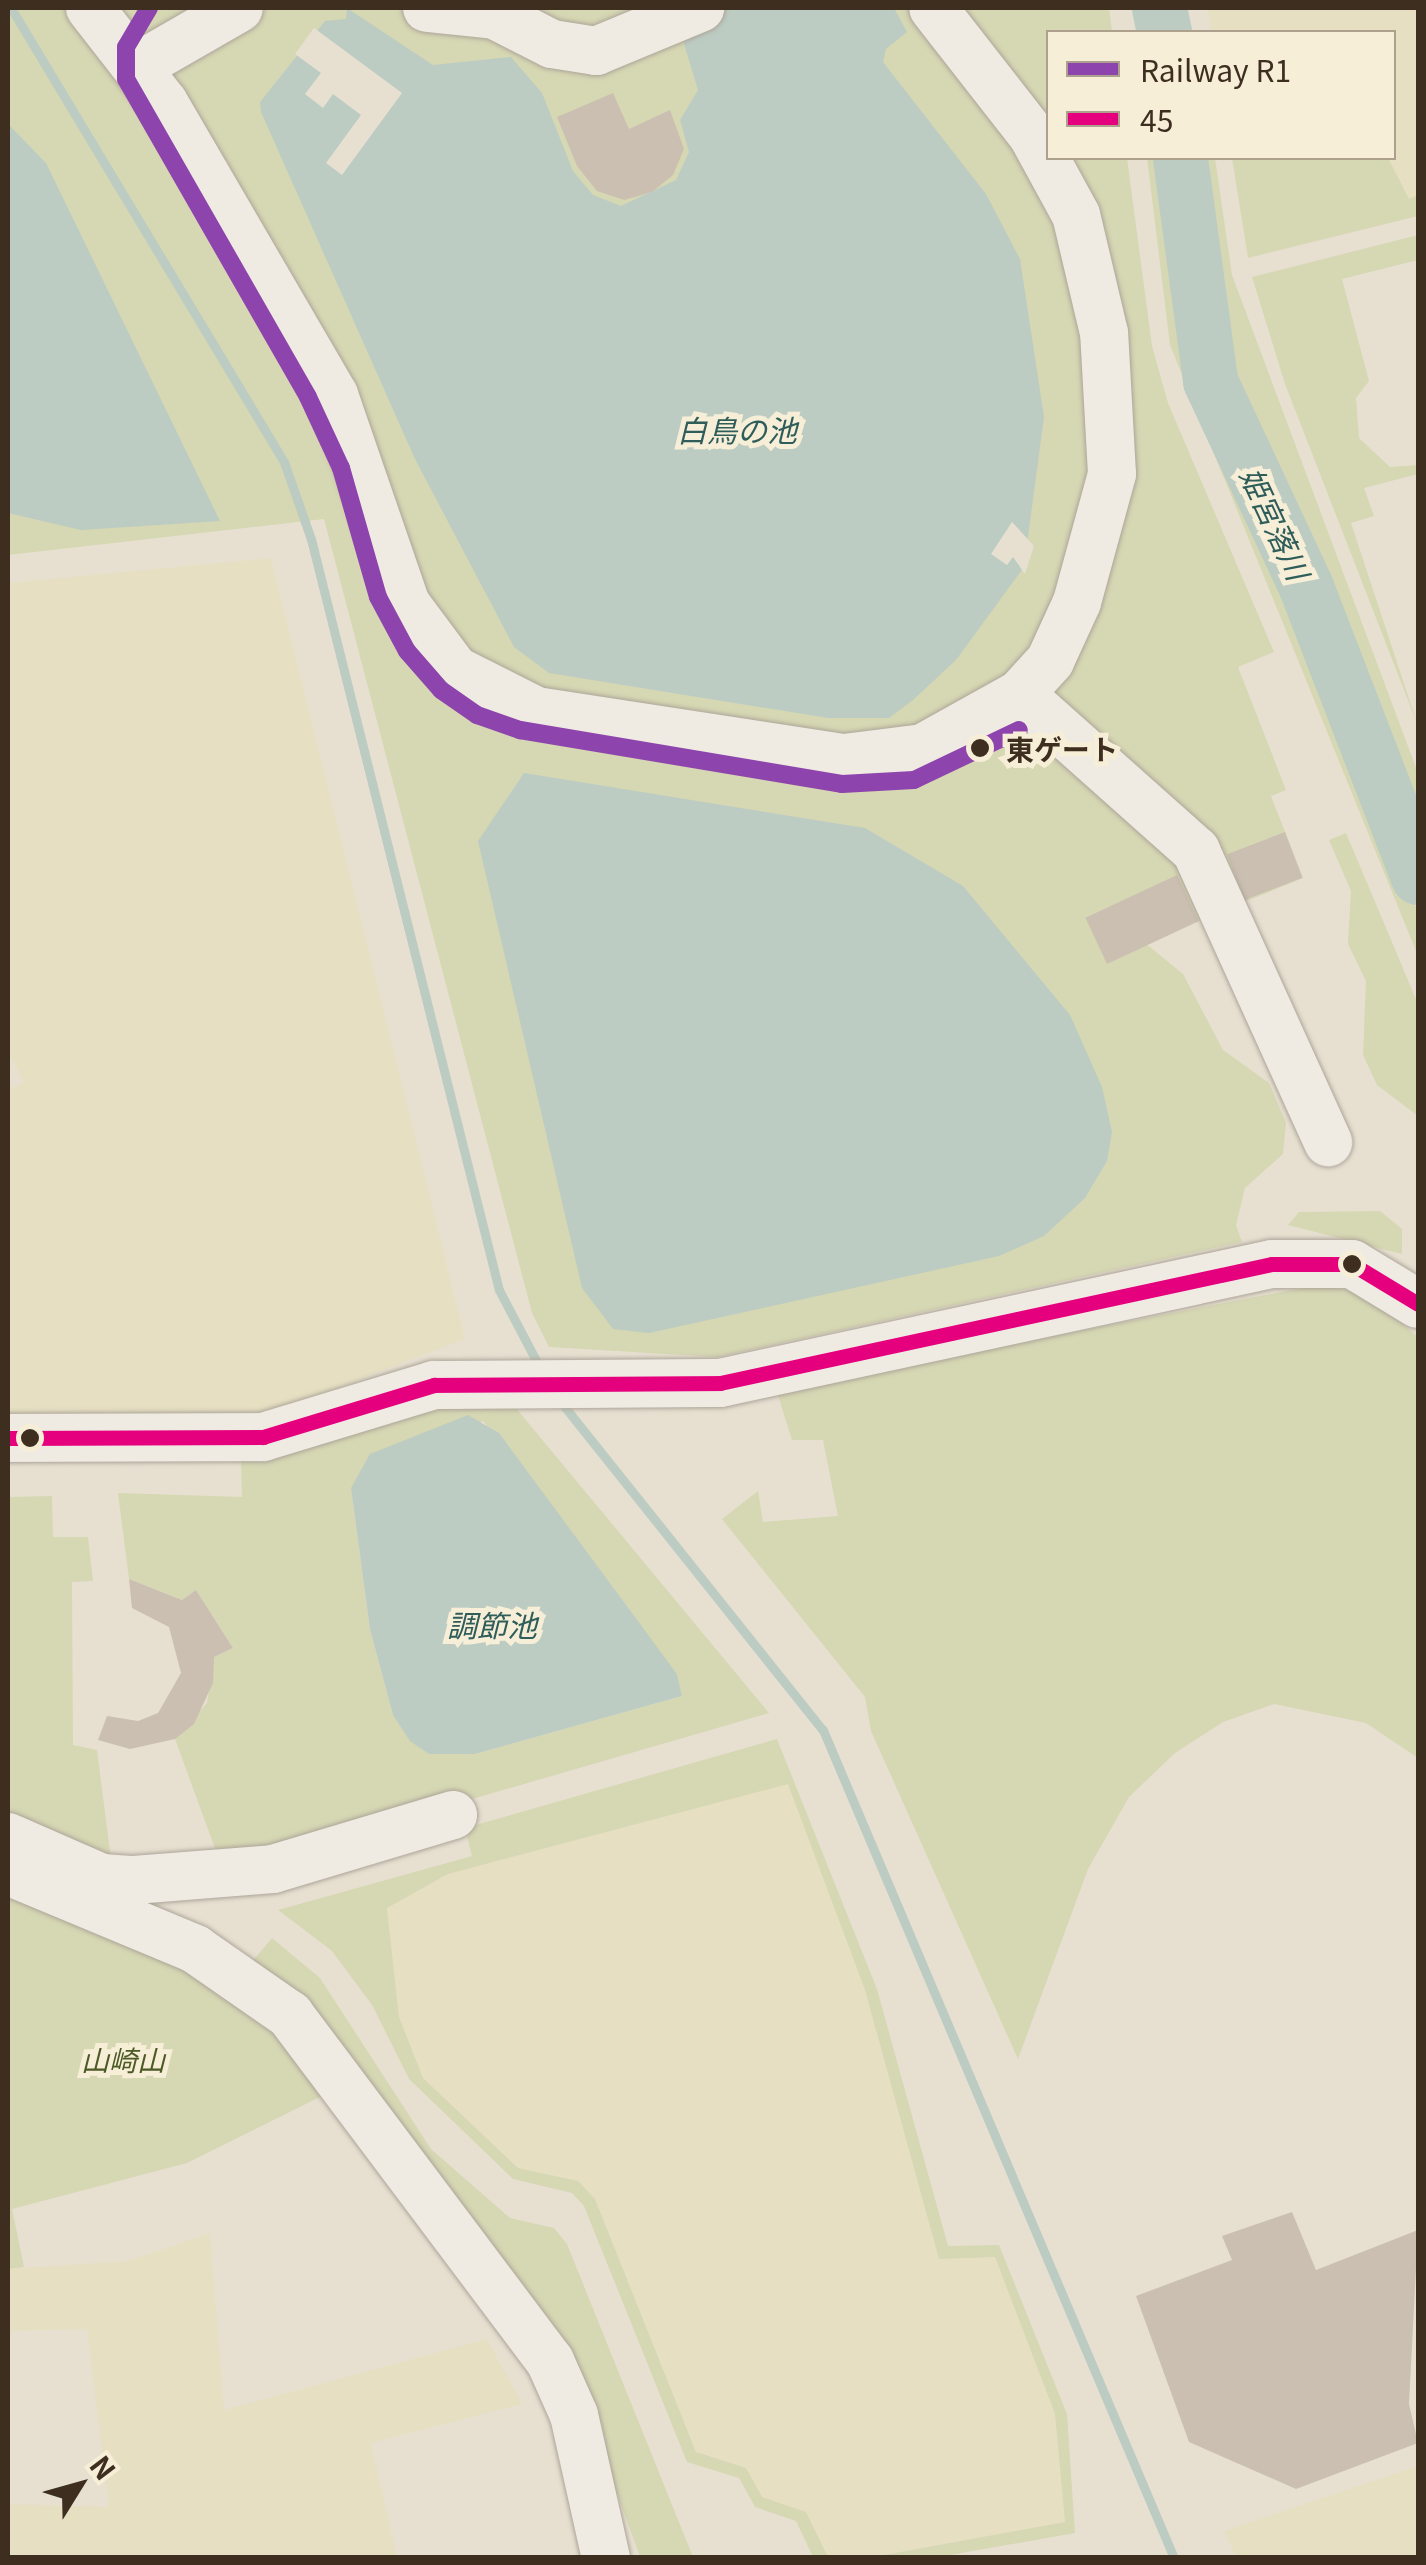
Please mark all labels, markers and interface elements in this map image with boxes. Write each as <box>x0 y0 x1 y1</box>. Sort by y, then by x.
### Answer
legend <box>1046 30 1396 160</box>
text: Railway R1 <box>1140 47 1291 91</box>
text: 45 <box>1140 97 1173 141</box>
water label: 白鳥の池 <box>677 411 797 447</box>
water label: 姫宮落川 <box>1234 461 1318 585</box>
marker: 東ゲート <box>963 731 997 765</box>
place label: 東ゲート <box>1006 731 1118 765</box>
unlabelled marker <box>1342 1254 1362 1274</box>
unlabelled marker <box>20 1428 40 1448</box>
water label: 調節池 <box>447 1606 537 1642</box>
park label: 山崎山 <box>81 2042 165 2076</box>
north arrow <box>30 2435 130 2535</box>
text: N <box>82 2447 126 2487</box>

